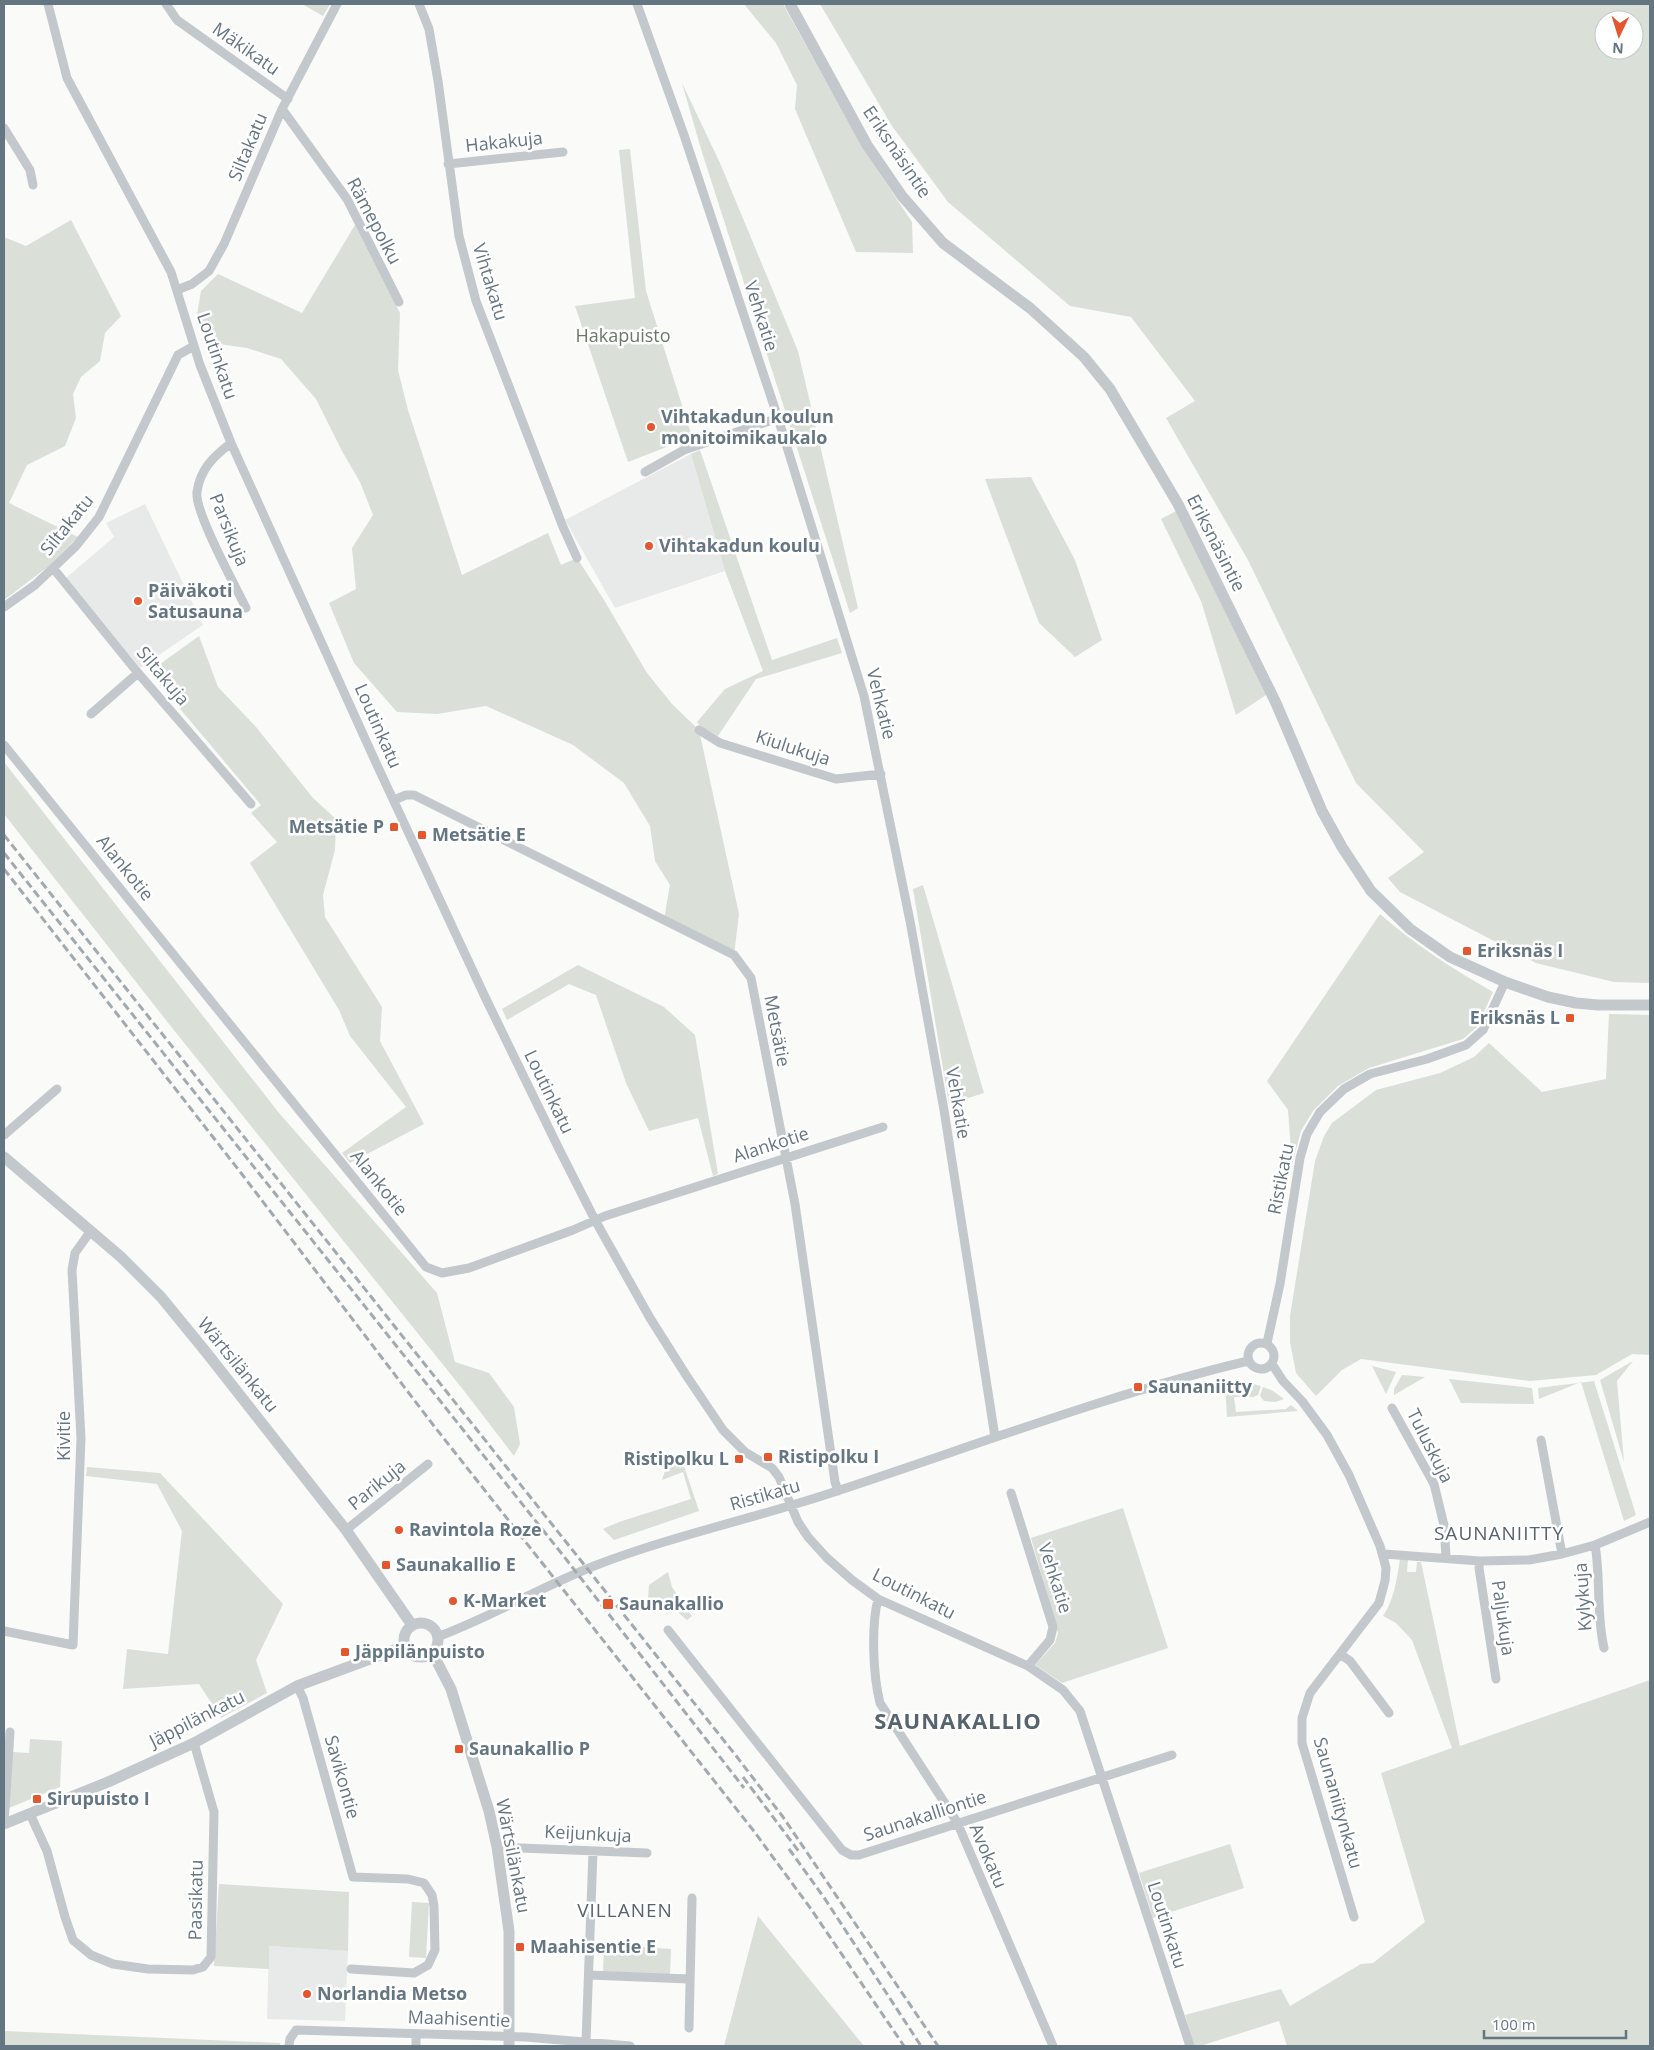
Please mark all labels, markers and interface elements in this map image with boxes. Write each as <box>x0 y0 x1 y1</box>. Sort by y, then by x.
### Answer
north arrow <box>1594 10 1644 60</box>
street label: Mäkikatu <box>208 16 285 80</box>
text: N <box>1612 39 1624 58</box>
street label: Eriksnäsintie <box>858 101 937 202</box>
street label: Siltakatu <box>222 109 272 185</box>
street label: Hakakuja <box>464 125 544 157</box>
street label: Rämepolku <box>342 173 408 268</box>
street label: Vihtakatu <box>468 240 514 323</box>
street label: Vehkatie <box>739 278 785 354</box>
street label: Loutinkatu <box>192 309 244 402</box>
park label: Hakapuisto <box>575 323 671 347</box>
place label: Vihtakadun koulun monitoimikaukalo <box>661 404 834 449</box>
marker: Vihtakadun koulun monitoimikaukalo <box>645 421 657 433</box>
street label: Siltakatu <box>34 489 98 560</box>
street label: Parsikuja <box>204 490 255 570</box>
street label: Eriksnäsintie <box>1182 490 1252 595</box>
place label: Vihtakadun koulu <box>659 533 820 557</box>
marker: Vihtakadun koulu <box>643 540 655 552</box>
place label: Päiväkoti Satusauna <box>148 578 243 623</box>
marker: Päiväkoti Satusauna <box>132 595 144 607</box>
street label: Siltakuja <box>132 641 196 710</box>
street label: Vehkatie <box>862 666 902 742</box>
street label: Loutinkatu <box>350 680 408 772</box>
street label: Kiulukuja <box>753 724 834 770</box>
place label: Metsätie P <box>289 814 384 838</box>
marker: Metsätie P <box>388 821 400 833</box>
place label: Metsätie E <box>432 822 526 846</box>
street label: Alankotie <box>92 829 160 905</box>
marker: Metsätie E <box>416 829 428 841</box>
place label: Eriksnäs I <box>1477 938 1563 962</box>
marker: Eriksnäs I <box>1461 945 1473 957</box>
street label: Metsätie <box>759 993 797 1069</box>
place label: Eriksnäs L <box>1470 1005 1560 1029</box>
marker: Eriksnäs L <box>1564 1012 1576 1024</box>
street label: Loutinkatu <box>519 1046 580 1137</box>
street label: Vehkatie <box>941 1065 977 1141</box>
street label: Alankotie <box>730 1121 812 1168</box>
street label: Ristikatu <box>1261 1141 1299 1216</box>
street label: Alankotie <box>346 1144 414 1220</box>
street label: Wärtsilänkatu <box>193 1312 285 1417</box>
place label: Saunaniitty <box>1148 1374 1253 1398</box>
marker: Saunaniitty <box>1132 1381 1144 1393</box>
street label: Tuluskuja <box>1402 1404 1460 1487</box>
street label: Kivitie <box>51 1411 75 1461</box>
place label: Ristipolku I <box>778 1444 879 1468</box>
place label: Ristipolku L <box>624 1446 729 1470</box>
marker: Ristipolku I <box>762 1451 774 1463</box>
marker: Ristipolku L <box>733 1453 745 1465</box>
street label: Parikuja <box>342 1454 410 1515</box>
street label: Ristikatu <box>727 1473 803 1516</box>
place label: Ravintola Roze <box>409 1517 542 1541</box>
district label: SAUNANIITTY <box>1434 1520 1564 1546</box>
marker: Ravintola Roze <box>393 1524 405 1536</box>
street label: Vehkatie <box>1033 1540 1079 1616</box>
place label: Saunakallio E <box>396 1552 516 1576</box>
marker: Saunakallio E <box>380 1559 392 1571</box>
street label: Loutinkatu <box>869 1562 960 1624</box>
street label: Kylykuja <box>1568 1562 1596 1632</box>
street label: Paljukuja <box>1487 1579 1521 1657</box>
place label: K-Market <box>463 1588 547 1612</box>
place label: Saunakallio <box>619 1591 724 1615</box>
marker: K-Market <box>447 1595 459 1607</box>
marker: Saunakallio <box>601 1597 615 1611</box>
place label: Jäppilänpuisto <box>353 1639 485 1663</box>
marker: Jäppilänpuisto <box>339 1646 351 1658</box>
street label: Jäppilänkatu <box>143 1684 248 1753</box>
district label: SAUNAKALLIO <box>874 1705 1042 1735</box>
street label: Savikontie <box>320 1732 366 1821</box>
street label: Saunaniitynkatu <box>1309 1734 1369 1871</box>
place label: Saunakallio P <box>469 1736 590 1760</box>
marker: Saunakallio P <box>453 1743 465 1755</box>
street label: Saunakalliontie <box>860 1784 989 1846</box>
place label: Sirupuisto I <box>47 1786 150 1810</box>
marker: Sirupuisto I <box>31 1793 43 1805</box>
street label: Wärtsilänkatu <box>491 1797 537 1915</box>
street label: Keijunkuja <box>544 1819 632 1847</box>
street label: Avokatu <box>965 1820 1013 1892</box>
street label: Paasikatu <box>182 1859 208 1941</box>
street label: Loutinkatu <box>1143 1878 1193 1971</box>
district label: VILLANEN <box>577 1897 673 1923</box>
place label: Maahisentie E <box>530 1934 656 1958</box>
marker: Maahisentie E <box>514 1941 526 1953</box>
place label: Norlandia Metso <box>317 1981 467 2005</box>
marker: Norlandia Metso <box>301 1988 313 2000</box>
street label: Maahisentie <box>407 2004 511 2032</box>
scale bar <box>1484 2008 1626 2040</box>
text: 100 m <box>1492 2014 1536 2034</box>

